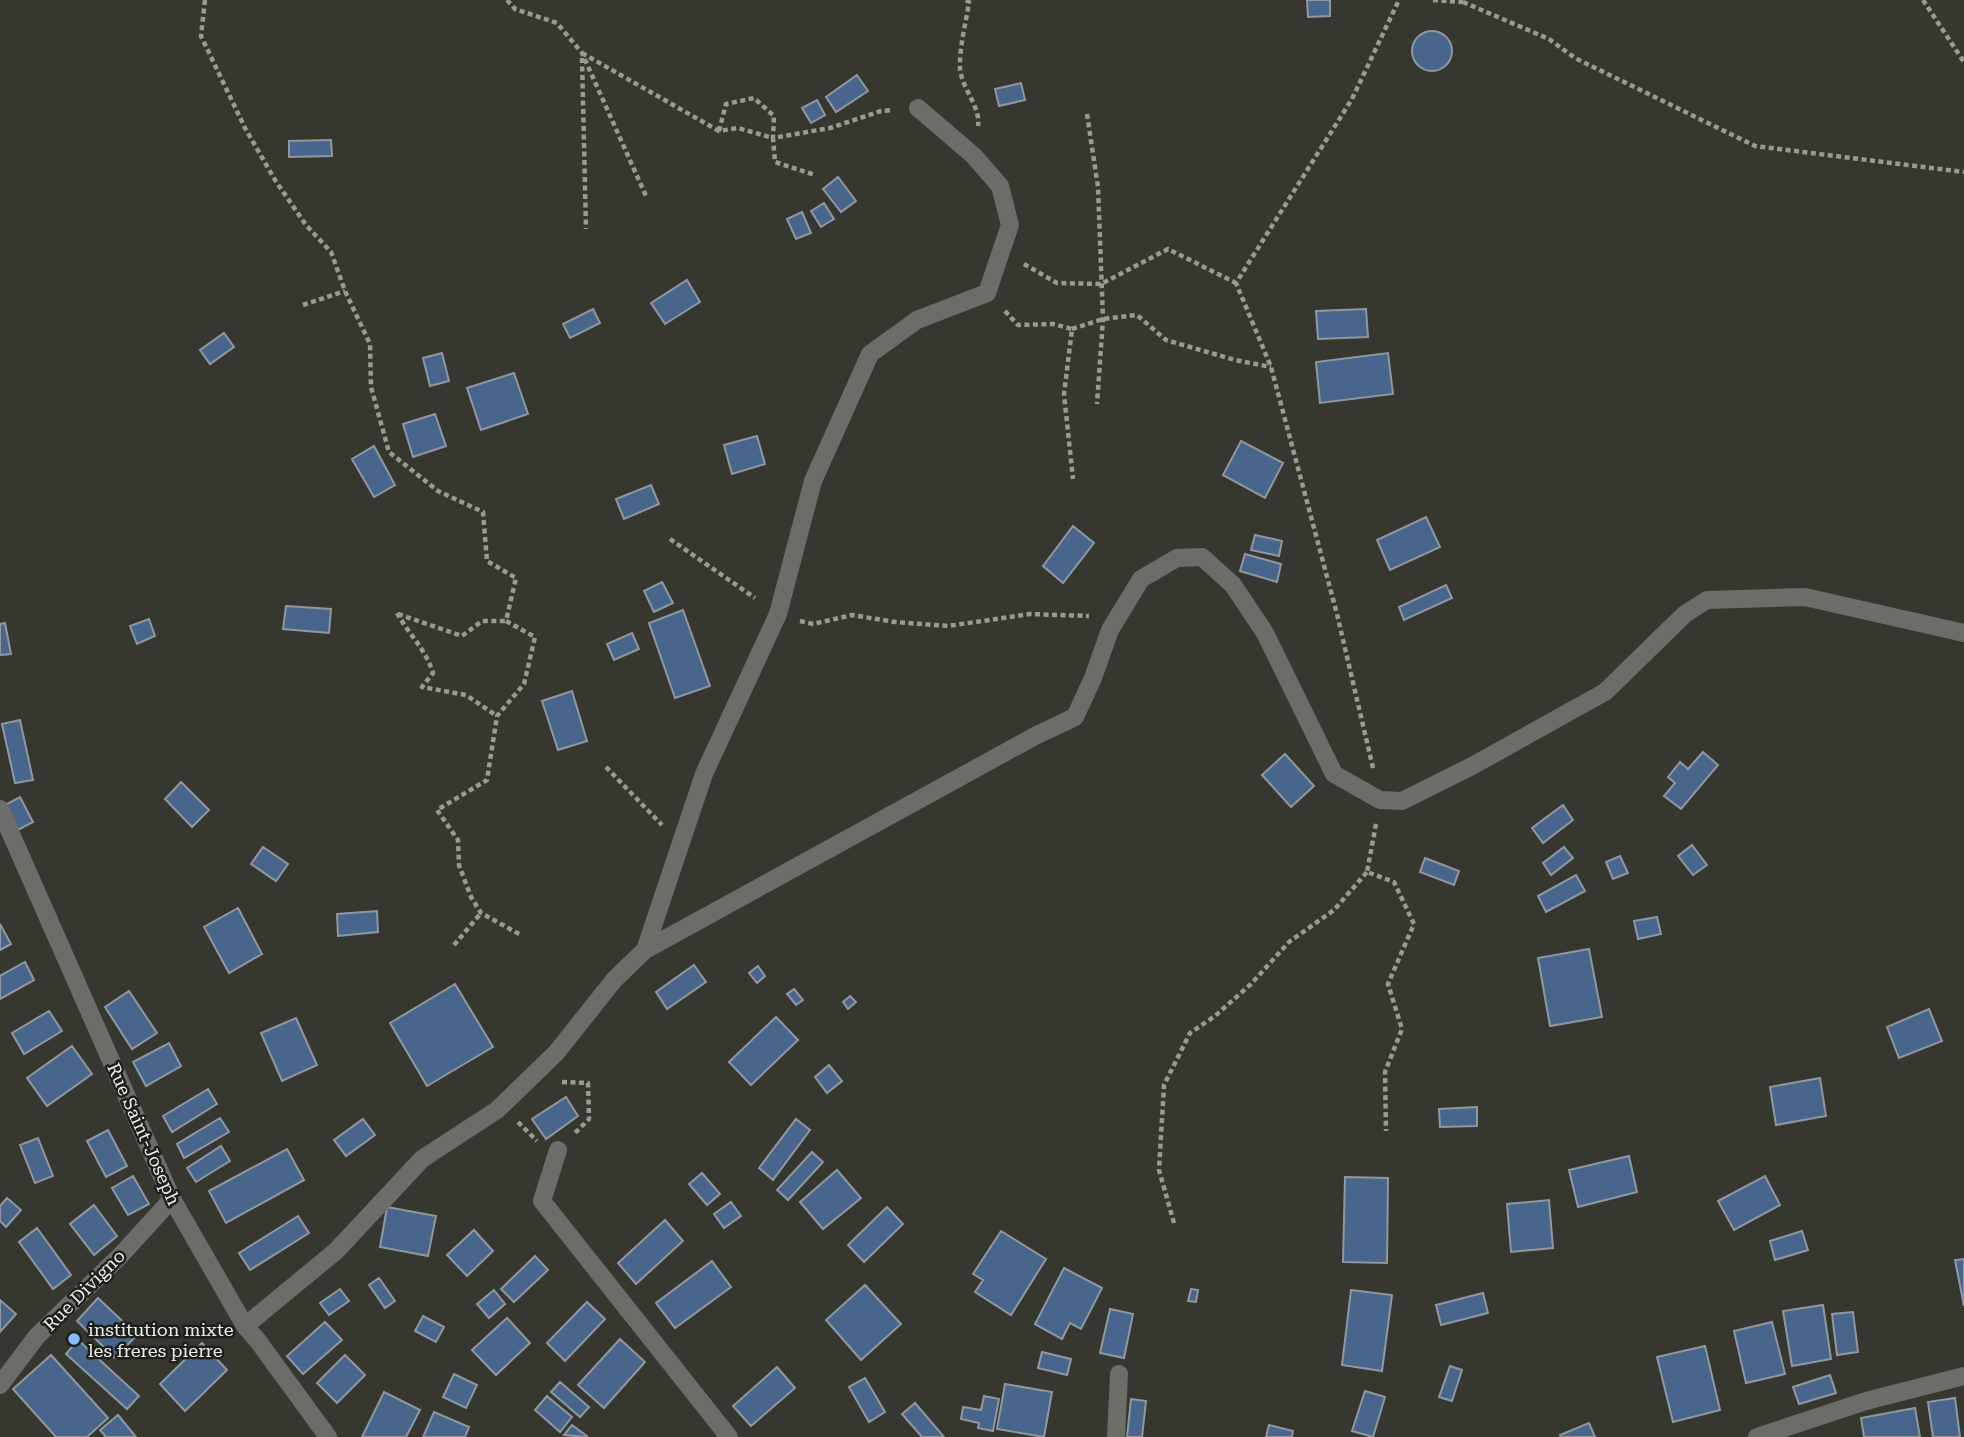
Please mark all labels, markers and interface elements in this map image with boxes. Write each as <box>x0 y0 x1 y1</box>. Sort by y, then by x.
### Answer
street label: Rue Saint-Joseph <box>103 1060 185 1209</box>
street label: Rue Divigno <box>39 1245 129 1335</box>
place label: institution mixte les freres pierre <box>88 1319 234 1361</box>
marker: institution mixte les freres pierre <box>66 1331 82 1347</box>

